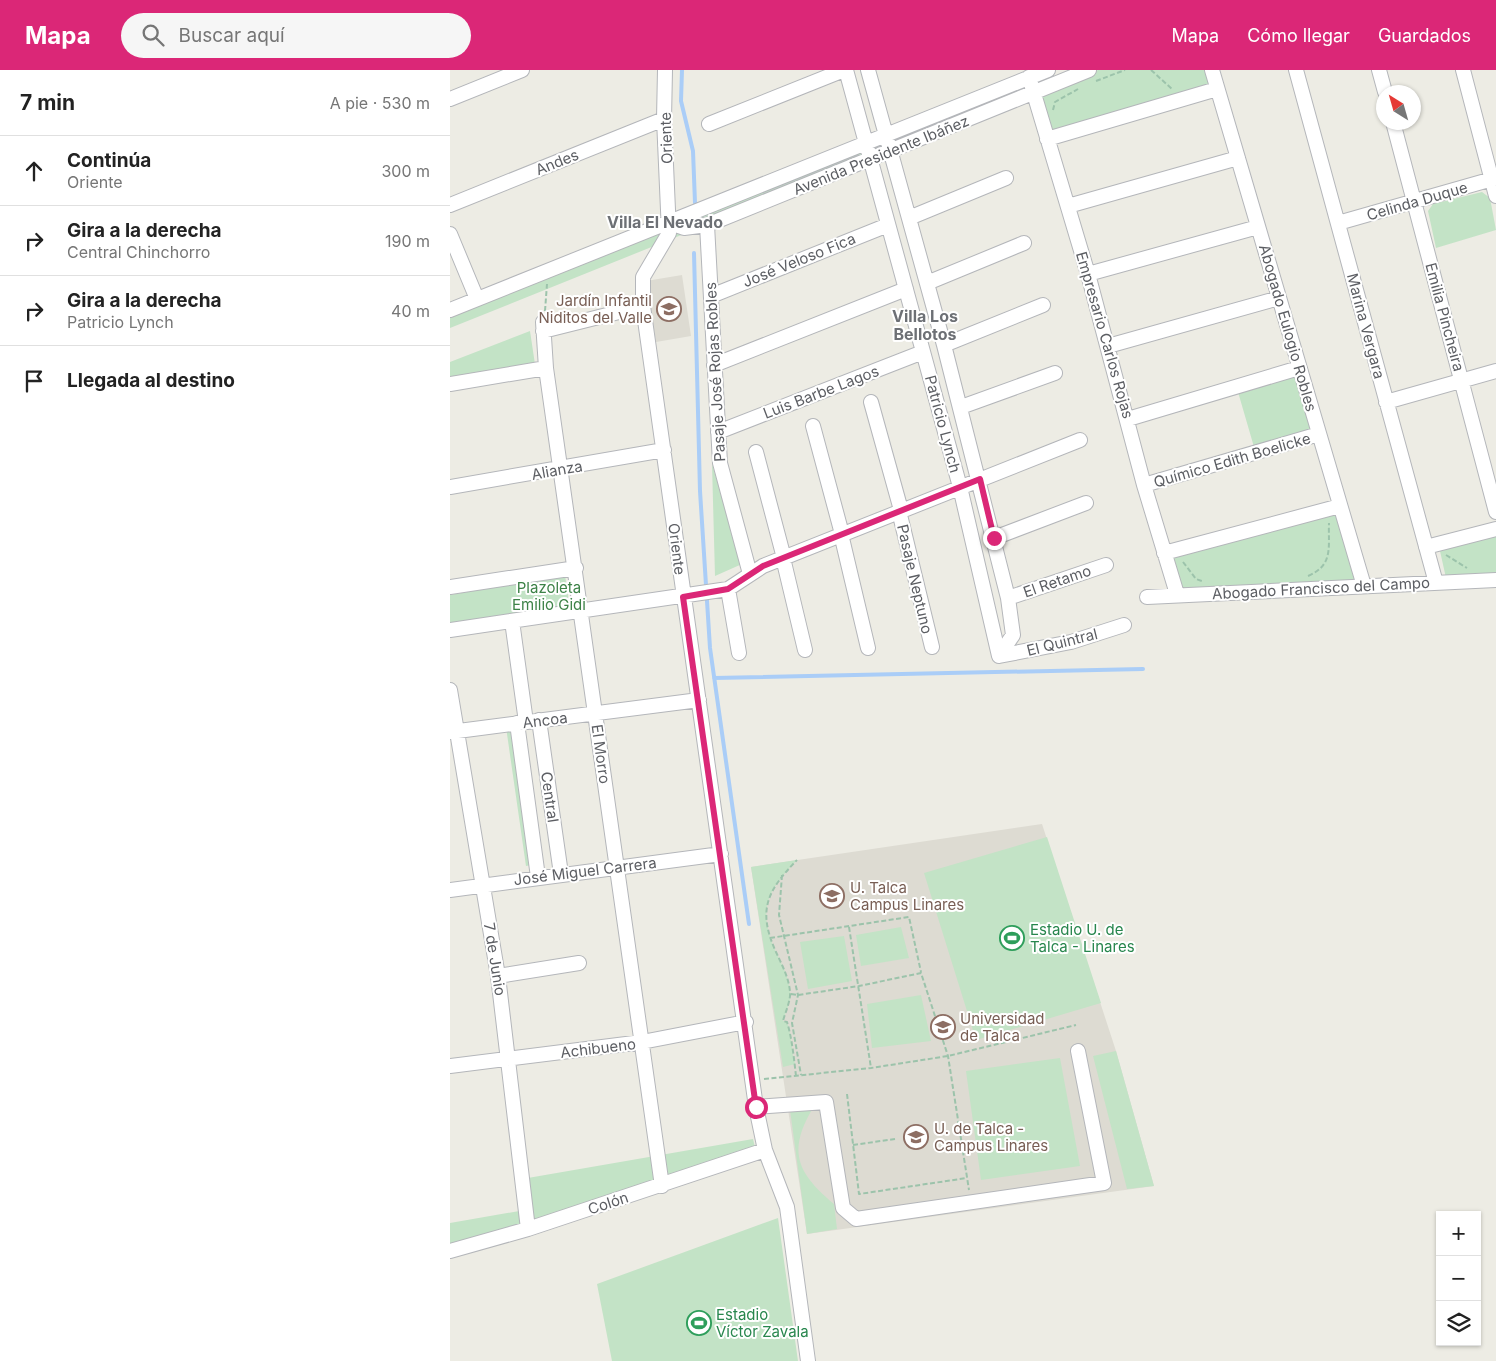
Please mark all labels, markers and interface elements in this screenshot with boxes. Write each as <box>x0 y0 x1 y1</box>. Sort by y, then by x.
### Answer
search box <box>121 13 471 58</box>
text: Mapa <box>25 21 91 50</box>
icon: search <box>139 21 167 49</box>
text: Buscar aquí <box>179 24 285 47</box>
text: Mapa <box>1172 25 1219 46</box>
text: Cómo llegar <box>1247 25 1350 46</box>
text: Guardados <box>1378 25 1471 46</box>
north arrow <box>1376 85 1421 130</box>
text: 7 min <box>20 90 75 115</box>
text: A pie · 530 m <box>330 93 430 113</box>
street label: Avenida Presidente Ibáñez <box>790 111 972 199</box>
street label: Oriente <box>656 112 676 164</box>
street label: Andes <box>533 145 582 179</box>
text: Continúa <box>67 149 151 172</box>
icon: ahead <box>20 157 48 185</box>
text: 300 m <box>381 161 430 181</box>
text: Oriente <box>67 172 123 192</box>
street label: Celinda Duque <box>1364 178 1470 224</box>
district label: Villa El Nevado <box>607 212 723 232</box>
text: Gira a la derecha <box>67 219 222 242</box>
icon: right <box>20 227 48 255</box>
street label: José Veloso Fica <box>740 229 858 291</box>
text: 190 m <box>385 231 430 251</box>
text: Central Chinchorro <box>67 242 210 262</box>
street label: Abogado Eulogio Robles <box>1255 242 1321 414</box>
street label: Empresario Carlos Rojas <box>1072 249 1138 421</box>
street label: Emilia Pincheira <box>1421 261 1469 373</box>
street label: Marina Vergara <box>1343 271 1389 381</box>
street label: Pasaje José Rojas Robles <box>701 282 729 462</box>
text: Gira a la derecha <box>67 289 222 312</box>
place label: Jardín Infantil Niditos del Valle <box>539 291 652 327</box>
school or university icon: Jardín Infantil Niditos del Valle <box>656 296 682 322</box>
icon: right <box>20 297 48 325</box>
text: 40 m <box>391 301 430 321</box>
district label: Villa Los Bellotos <box>892 306 958 344</box>
text: Patricio Lynch <box>67 312 174 332</box>
street label: Luis Barbe Lagos <box>760 361 882 423</box>
icon: arrive <box>20 367 48 395</box>
text: Llegada al destino <box>67 369 235 392</box>
street label: Patricio Lynch <box>921 373 965 475</box>
street label: Químico Edith Boelicke <box>1151 428 1313 492</box>
street label: Alianza <box>530 456 584 484</box>
street label: Oriente <box>664 522 690 576</box>
street label: Pasaje Neptuno <box>893 522 937 636</box>
route end <box>983 527 1006 550</box>
street label: El Retamo <box>1021 561 1093 601</box>
street label: Abogado Francisco del Campo <box>1212 573 1430 603</box>
park label: Plazoleta Emilio Gidi <box>512 578 586 614</box>
street label: El Quintral <box>1025 624 1099 660</box>
street label: Ancoa <box>521 708 569 732</box>
street label: El Morro <box>587 723 615 785</box>
street label: Central <box>537 770 563 824</box>
street label: José Miguel Carrera <box>512 853 658 889</box>
place label: U. Talca Campus Linares <box>850 878 964 914</box>
school or university icon: U. Talca Campus Linares <box>819 883 845 909</box>
place label: Estadio U. de Talca - Linares <box>1030 920 1135 956</box>
street label: 7 de Junio <box>480 921 510 997</box>
sports icon: Estadio U. de Talca - Linares <box>999 925 1025 951</box>
place label: Universidad de Talca <box>960 1009 1045 1045</box>
school or university icon: Universidad de Talca <box>930 1014 956 1040</box>
street label: Achibueno <box>559 1034 637 1062</box>
route start <box>745 1096 768 1119</box>
place label: U. de Talca - Campus Linares <box>934 1119 1048 1155</box>
school or university icon: U. de Talca - Campus Linares <box>903 1124 929 1150</box>
street label: Colón <box>585 1188 631 1218</box>
map controls <box>1436 1211 1481 1346</box>
button: + <box>1436 1211 1481 1256</box>
button: − <box>1436 1256 1481 1301</box>
button: layers <box>1436 1301 1481 1346</box>
place label: Estadio Víctor Zavala <box>716 1305 809 1341</box>
sports icon: Estadio Víctor Zavala <box>686 1310 712 1336</box>

